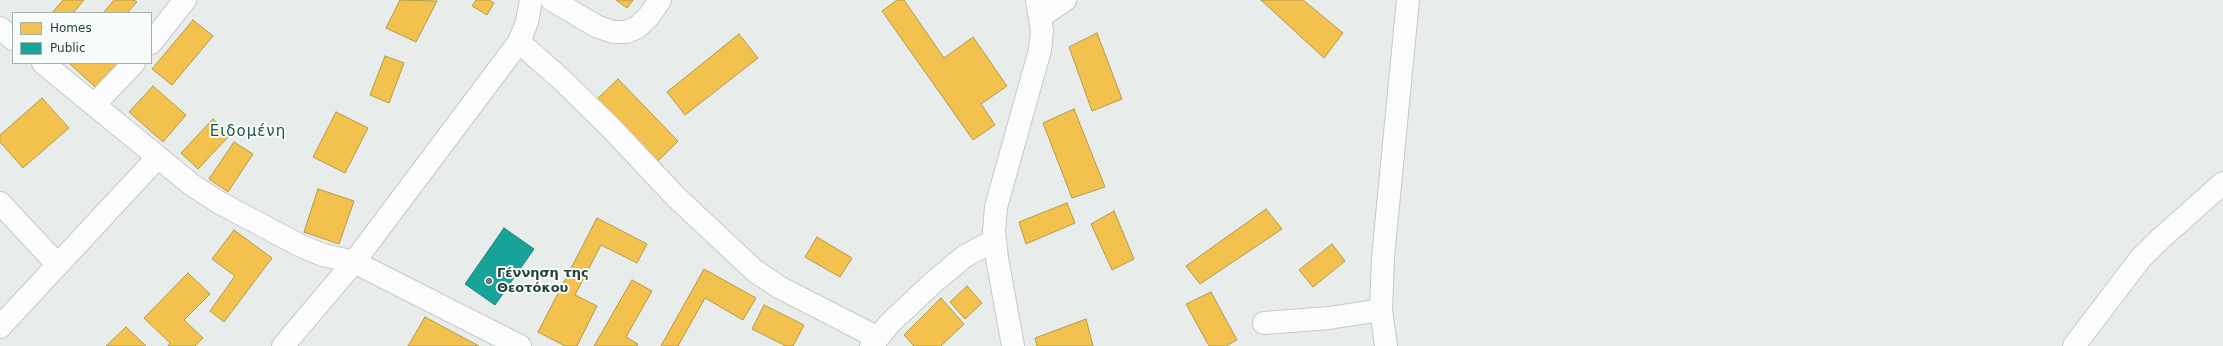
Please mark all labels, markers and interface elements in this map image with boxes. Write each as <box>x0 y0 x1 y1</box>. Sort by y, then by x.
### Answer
legend <box>12 12 152 64</box>
text: Homes <box>50 21 92 35</box>
text: Public <box>50 41 86 55</box>
district label: Ειδομένη <box>210 123 286 141</box>
place label: Γέννηση της Θεοτόκου <box>497 266 589 297</box>
marker: Γέννηση της Θεοτόκου <box>484 276 494 286</box>

